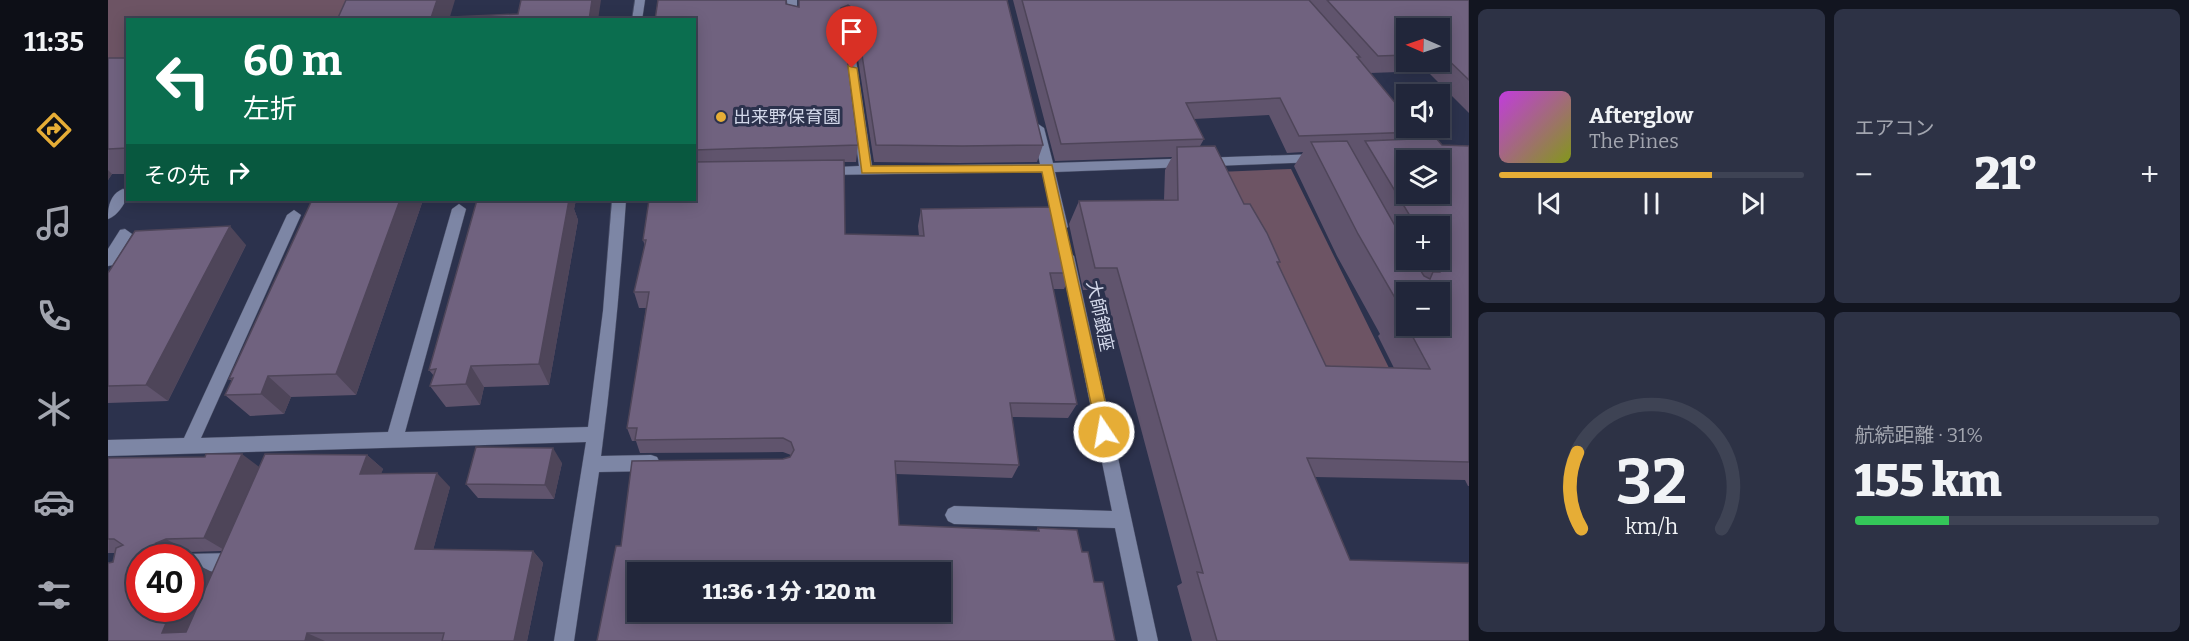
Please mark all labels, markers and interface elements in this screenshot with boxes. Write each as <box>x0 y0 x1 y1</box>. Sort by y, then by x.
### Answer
pin <box>826 6 877 68</box>
icon: arrive <box>835 15 868 48</box>
north arrow <box>1396 18 1450 72</box>
map controls <box>1396 18 1450 336</box>
text: 11:35 <box>24 26 84 58</box>
text: 60 m <box>243 36 342 86</box>
icon: left <box>144 42 222 120</box>
button: sound <box>1396 84 1450 138</box>
text: 左折 <box>243 93 297 125</box>
text: Afterglow <box>1589 102 1693 129</box>
place label: 出来野保育園 <box>733 106 841 128</box>
icon: directions <box>33 109 75 151</box>
marker: 出来野保育園 <box>714 110 728 124</box>
text: エアコン <box>1855 116 1935 140</box>
text: The Pines <box>1589 129 1679 153</box>
text: 21° <box>1975 147 2038 201</box>
button: layers <box>1396 150 1450 204</box>
text: − <box>1855 155 1873 195</box>
text: + <box>2140 155 2159 195</box>
icon: right <box>222 156 255 189</box>
text: その先 <box>144 162 210 189</box>
icon: previous <box>1533 187 1566 220</box>
icon: pause <box>1635 187 1668 220</box>
icon: next <box>1736 187 1769 220</box>
icon: music <box>33 202 75 244</box>
button: + <box>1396 216 1450 270</box>
street label: 大師銀座 <box>1082 278 1118 354</box>
button: − <box>1396 282 1450 336</box>
icon: phone <box>33 295 75 337</box>
icon: climate <box>33 388 75 430</box>
position arrow <box>1072 400 1136 464</box>
text: 航続距離 · 31% <box>1855 423 1983 447</box>
text: 32 <box>1616 445 1687 520</box>
text: 155 km <box>1855 454 2002 508</box>
icon: car <box>33 481 75 523</box>
text: km/h <box>1625 514 1678 540</box>
speed limit sign: 40 <box>126 544 204 622</box>
icon: filters <box>33 574 75 616</box>
text: 11:36 · 1 分 · 120 m <box>703 578 875 605</box>

